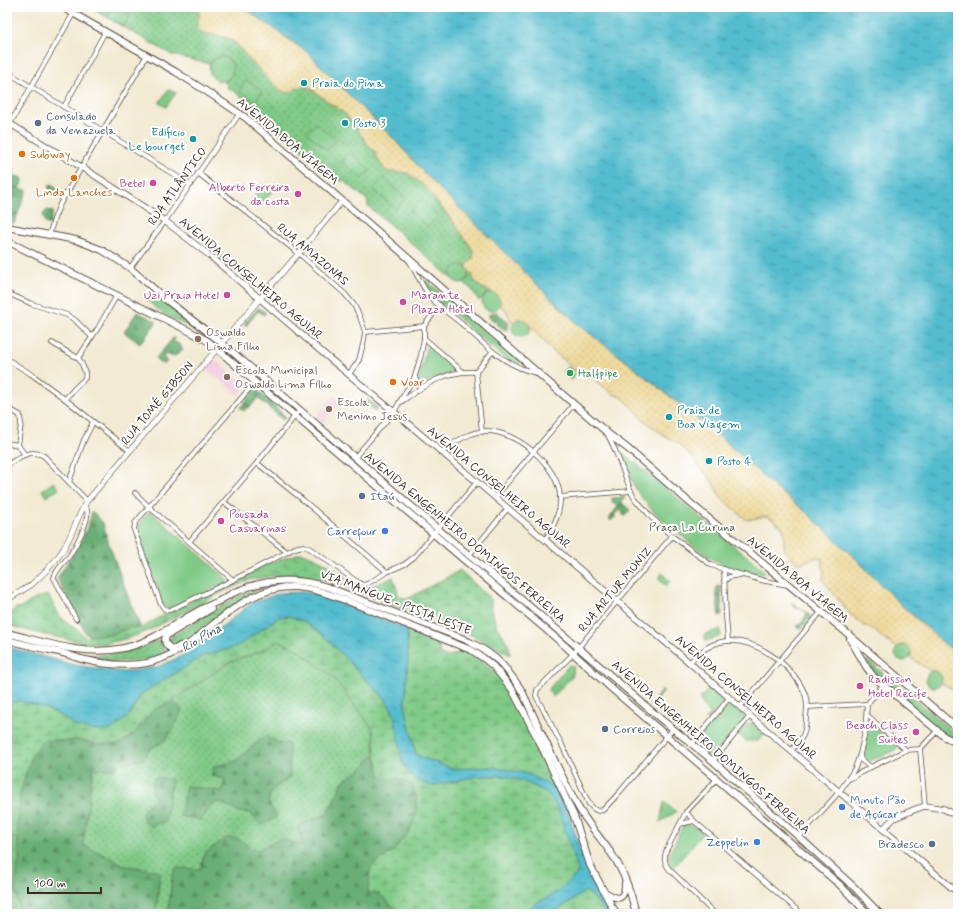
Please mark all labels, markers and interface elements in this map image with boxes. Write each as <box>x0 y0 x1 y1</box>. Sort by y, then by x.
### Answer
place label: Praia do Pina <box>312 76 384 92</box>
marker: Praia do Pina <box>299 78 309 88</box>
street label: AVENIDA BOA VIAGEM <box>233 94 342 189</box>
place label: Consulado da Venezuela <box>46 109 116 139</box>
place label: Posto 3 <box>353 116 386 132</box>
marker: Consulado da Venezuela <box>33 118 43 128</box>
marker: Posto 3 <box>340 118 350 128</box>
place label: Edificio Le bourget <box>129 125 185 155</box>
marker: Edificio Le bourget <box>188 134 198 144</box>
street label: RUA ATLÂNTICO <box>145 144 211 229</box>
place label: Subway <box>30 147 71 163</box>
marker: Subway <box>17 149 27 159</box>
marker: Linda Lanches <box>69 173 79 183</box>
place label: Betel <box>119 176 145 192</box>
marker: Betel <box>148 178 158 188</box>
place label: Alberto Ferreira da costa <box>209 180 290 210</box>
place label: Linda Lanches <box>36 185 113 201</box>
marker: Alberto Ferreira da costa <box>293 189 303 199</box>
street label: AVENIDA CONSELHEIRO AGUIAR <box>175 214 325 344</box>
street label: RUA AMAZONAS <box>273 220 352 290</box>
place label: Uzi Praia Hotel <box>144 288 219 304</box>
place label: Marante Plazza Hotel <box>411 288 473 318</box>
marker: Uzi Praia Hotel <box>222 290 232 300</box>
marker: Marante Plazza Hotel <box>398 297 408 307</box>
place label: Oswaldo Lima Filho <box>206 325 260 355</box>
marker: Oswaldo Lima Filho <box>193 334 203 344</box>
street label: RUA TOMÉ GIBSON <box>118 358 198 449</box>
place label: Escola Municipal Oswaldo Lima Filho <box>235 363 332 393</box>
place label: Halfpipe <box>578 366 618 382</box>
marker: Halfpipe <box>565 368 575 378</box>
marker: Escola Municipal Oswaldo Lima Filho <box>222 372 232 382</box>
place label: Voar <box>401 375 424 391</box>
marker: Voar <box>388 377 398 387</box>
place label: Escola Menino Jesus <box>337 395 408 425</box>
place label: Praia de Boa Viagem <box>677 403 740 434</box>
marker: Escola Menino Jesus <box>324 404 334 414</box>
marker: Praia de Boa Viagem <box>664 412 674 422</box>
street label: AVENIDA CONSELHEIRO AGUIAR <box>423 423 573 553</box>
street label: AVENIDA ENGENHEIRO DOMINGOS FERREIRA <box>360 449 568 627</box>
place label: Posto 4 <box>717 454 751 470</box>
marker: Posto 4 <box>704 456 714 466</box>
place label: Itaú <box>370 489 395 505</box>
marker: Itaú <box>357 491 367 501</box>
place label: Pousada Casuarinas <box>229 507 286 537</box>
marker: Pousada Casuarinas <box>216 516 226 526</box>
park label: Praça La Curuna <box>649 520 735 536</box>
place label: Carrefour <box>327 524 377 541</box>
marker: Carrefour <box>380 526 390 536</box>
street label: AVENIDA BOA VIAGEM <box>743 532 852 627</box>
street label: RUA ARTUR MUNIZ <box>575 543 656 636</box>
street label: VIA MANGUE - PISTA LESTE <box>318 567 473 639</box>
water label: Rio Pina <box>178 620 225 657</box>
street label: AVENIDA CONSELHEIRO AGUIAR <box>671 632 819 764</box>
street label: AVENIDA ENGENHEIRO DOMINGOS FERREIRA <box>608 657 813 838</box>
place label: Radisson Hotel Recife <box>868 672 927 702</box>
marker: Radisson Hotel Recife <box>855 681 865 691</box>
place label: Beach Class Suites <box>846 718 909 748</box>
place label: Correios <box>613 722 656 738</box>
marker: Correios <box>600 724 610 734</box>
marker: Beach Class Suites <box>911 727 921 737</box>
place label: Minuto Pão de Açúcar <box>850 793 906 823</box>
marker: Minuto Pão de Açúcar <box>837 802 847 812</box>
place label: Zeppelin <box>706 835 749 851</box>
marker: Zeppelin <box>752 837 762 847</box>
place label: Bradesco <box>878 837 924 853</box>
marker: Bradesco <box>927 839 937 849</box>
scale bar <box>28 869 101 895</box>
text: 100 m <box>34 876 66 892</box>

